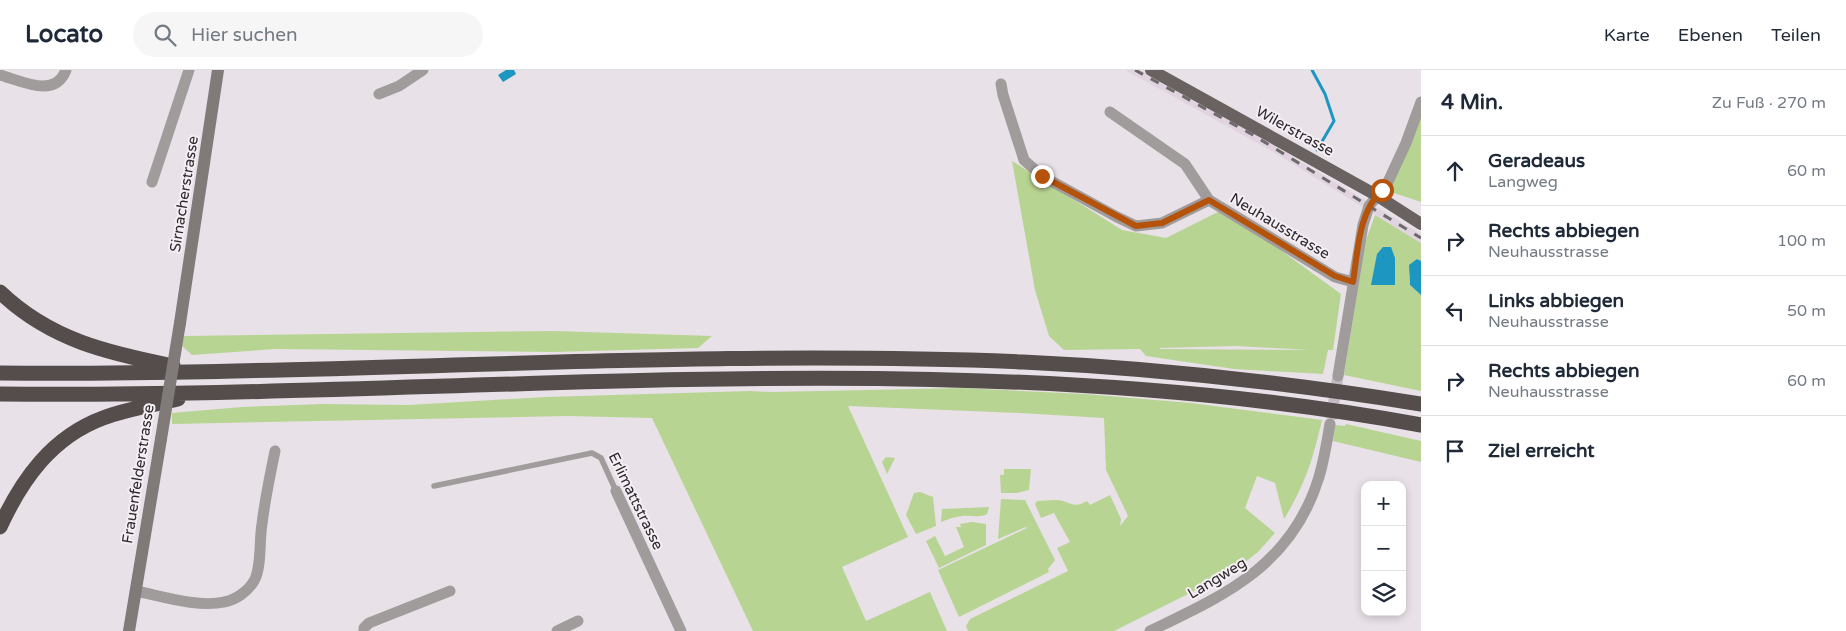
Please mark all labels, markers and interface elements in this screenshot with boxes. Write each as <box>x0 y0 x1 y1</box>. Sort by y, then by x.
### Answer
search box <box>133 12 483 57</box>
text: Locato <box>25 20 103 49</box>
icon: search <box>151 21 179 49</box>
text: Hier suchen <box>191 24 298 46</box>
text: Karte <box>1604 24 1650 46</box>
text: Ebenen <box>1678 24 1743 46</box>
text: Teilen <box>1771 24 1821 46</box>
text: 4 Min. <box>1441 90 1503 115</box>
text: Zu Fuß · 270 m <box>1712 93 1826 113</box>
street label: Wilerstrasse <box>1253 102 1337 160</box>
street label: Sirnacherstrasse <box>166 135 202 253</box>
text: Geradeaus <box>1488 150 1585 172</box>
icon: ahead <box>1441 157 1469 185</box>
text: 60 m <box>1787 161 1826 181</box>
route end <box>1031 165 1054 188</box>
text: Langweg <box>1488 172 1558 192</box>
route start <box>1371 179 1394 202</box>
street label: Neuhausstrasse <box>1227 189 1333 263</box>
text: Rechts abbiegen <box>1488 220 1640 242</box>
icon: right <box>1441 227 1469 255</box>
text: 100 m <box>1777 231 1826 251</box>
text: Neuhausstrasse <box>1488 242 1609 262</box>
text: Links abbiegen <box>1488 290 1624 312</box>
icon: left <box>1441 297 1469 325</box>
text: 50 m <box>1787 301 1826 321</box>
text: Neuhausstrasse <box>1488 312 1609 332</box>
text: Rechts abbiegen <box>1488 360 1640 382</box>
icon: right <box>1441 367 1469 395</box>
text: 60 m <box>1787 371 1826 391</box>
text: Neuhausstrasse <box>1488 382 1609 402</box>
street label: Frauenfelderstrasse <box>118 403 158 545</box>
icon: arrive <box>1441 437 1469 465</box>
text: Ziel erreicht <box>1488 440 1595 462</box>
street label: Erlimattstrasse <box>605 449 667 553</box>
map controls <box>1361 481 1406 616</box>
button: + <box>1361 481 1406 526</box>
button: − <box>1361 526 1406 571</box>
street label: Langweg <box>1184 553 1250 603</box>
button: layers <box>1361 571 1406 616</box>

